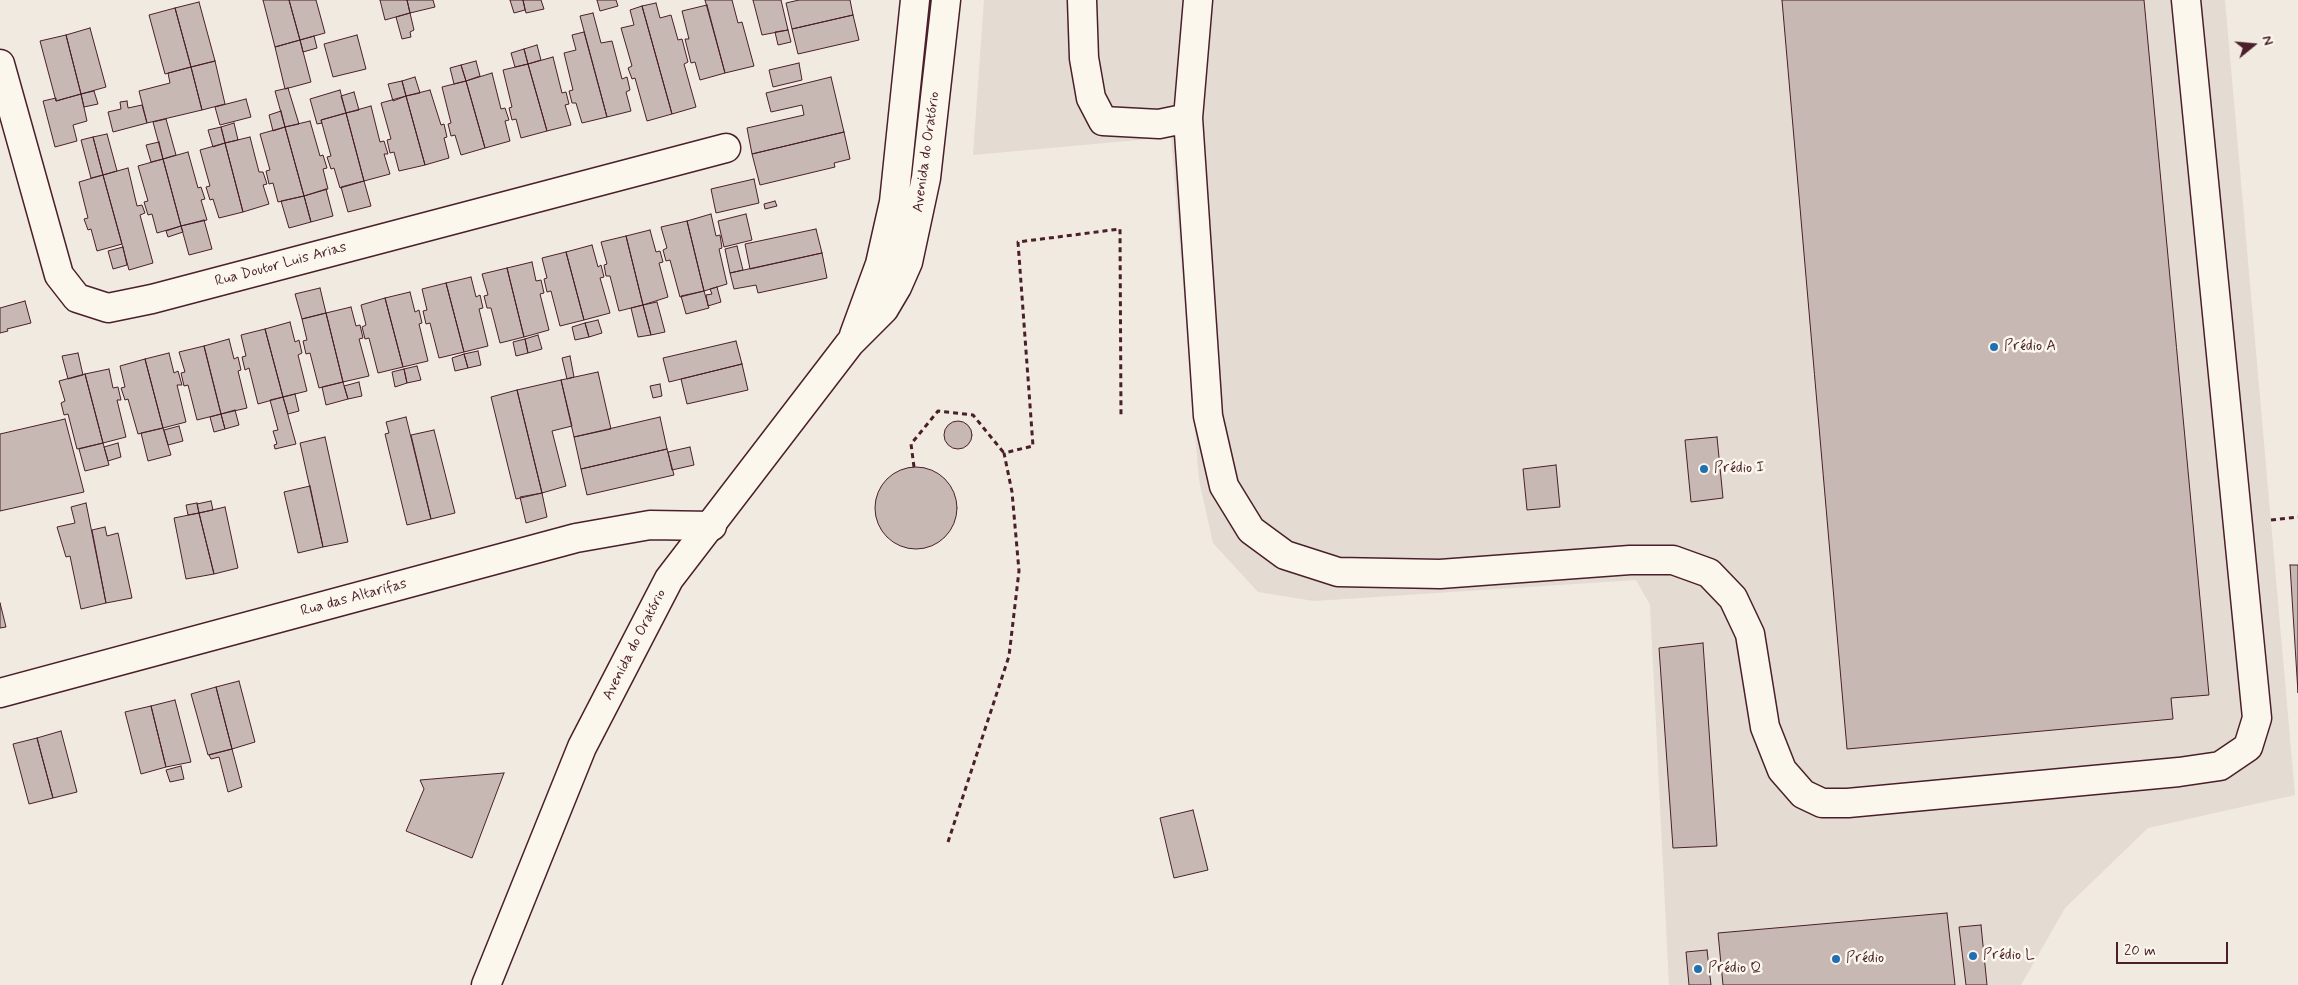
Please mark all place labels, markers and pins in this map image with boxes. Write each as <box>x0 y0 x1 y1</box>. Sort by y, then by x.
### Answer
place label: Prédio A <box>2004 338 2056 356</box>
marker: Prédio A <box>1988 341 2000 353</box>
place label: Prédio I <box>1714 460 1764 478</box>
marker: Prédio I <box>1698 463 1710 475</box>
place label: Prédio L <box>1983 947 2035 965</box>
place label: Prédio <box>1846 950 1884 968</box>
marker: Prédio L <box>1967 950 1979 962</box>
marker: Prédio <box>1830 953 1842 965</box>
place label: Prédio Q <box>1708 960 1761 978</box>
marker: Prédio Q <box>1692 963 1704 975</box>

